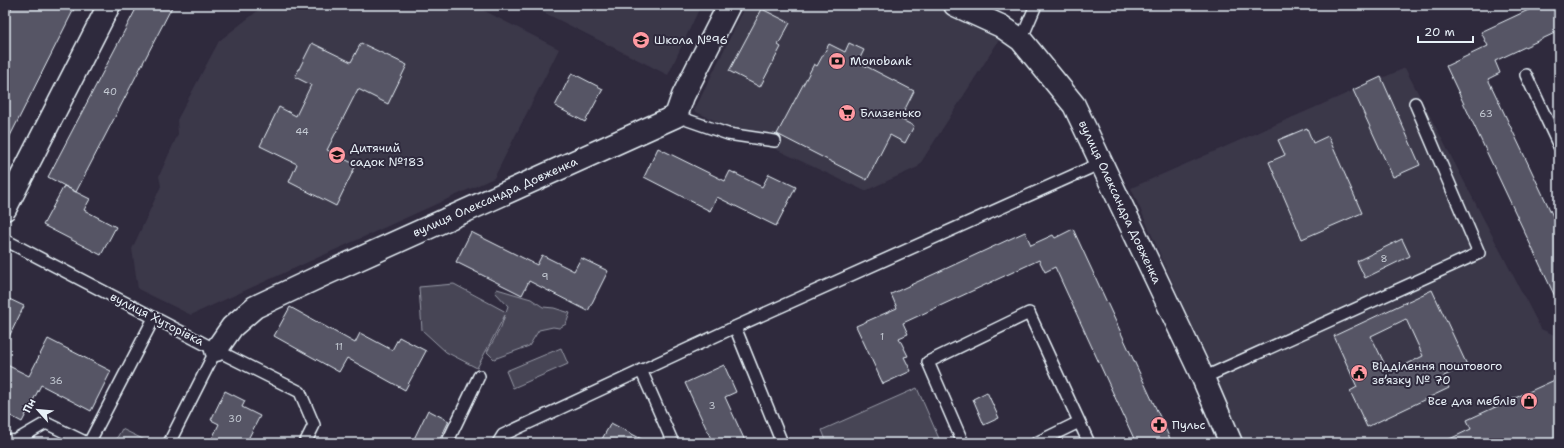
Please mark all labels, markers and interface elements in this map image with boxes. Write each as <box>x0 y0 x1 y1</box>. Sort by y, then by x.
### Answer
scale bar <box>1418 18 1473 44</box>
text: 20 m <box>1424 24 1455 40</box>
school or university icon: Школа №96 <box>631 30 651 50</box>
place label: Школа №96 <box>654 32 728 48</box>
bank icon: Monobank <box>827 51 847 71</box>
place label: Monobank <box>850 53 912 69</box>
house number: 40 <box>103 85 117 98</box>
supermarket icon: Близенько <box>837 103 857 123</box>
place label: Близенько <box>860 105 921 121</box>
house number: 63 <box>1479 107 1493 120</box>
street label: вулиця Олександра Довженка <box>1075 118 1165 287</box>
house number: 44 <box>295 125 309 138</box>
place label: Дитячий садок №183 <box>350 140 424 170</box>
school or university icon: Дитячий садок №183 <box>327 145 347 165</box>
street label: вулиця Олександра Довженка <box>410 153 580 241</box>
house number: 8 <box>1381 252 1388 265</box>
house number: 9 <box>542 270 549 283</box>
street label: вулиця Хуторівка <box>107 288 207 350</box>
house number: 1 <box>880 330 884 343</box>
house number: 11 <box>335 340 343 353</box>
place label: Відділення поштового зв’язку № 70 <box>1372 358 1502 388</box>
public building icon: Відділення поштового зв’язку № 70 <box>1349 363 1369 383</box>
house number: 36 <box>49 374 63 387</box>
north arrow <box>18 390 58 430</box>
shop icon: Все для меблів <box>1519 391 1539 411</box>
place label: Все для меблів <box>1428 393 1516 409</box>
text: Пн <box>20 396 40 416</box>
house number: 3 <box>709 399 716 412</box>
house number: 30 <box>228 412 242 425</box>
pharmacy icon: Пульс <box>1149 415 1169 435</box>
place label: Пульс <box>1172 417 1206 433</box>

